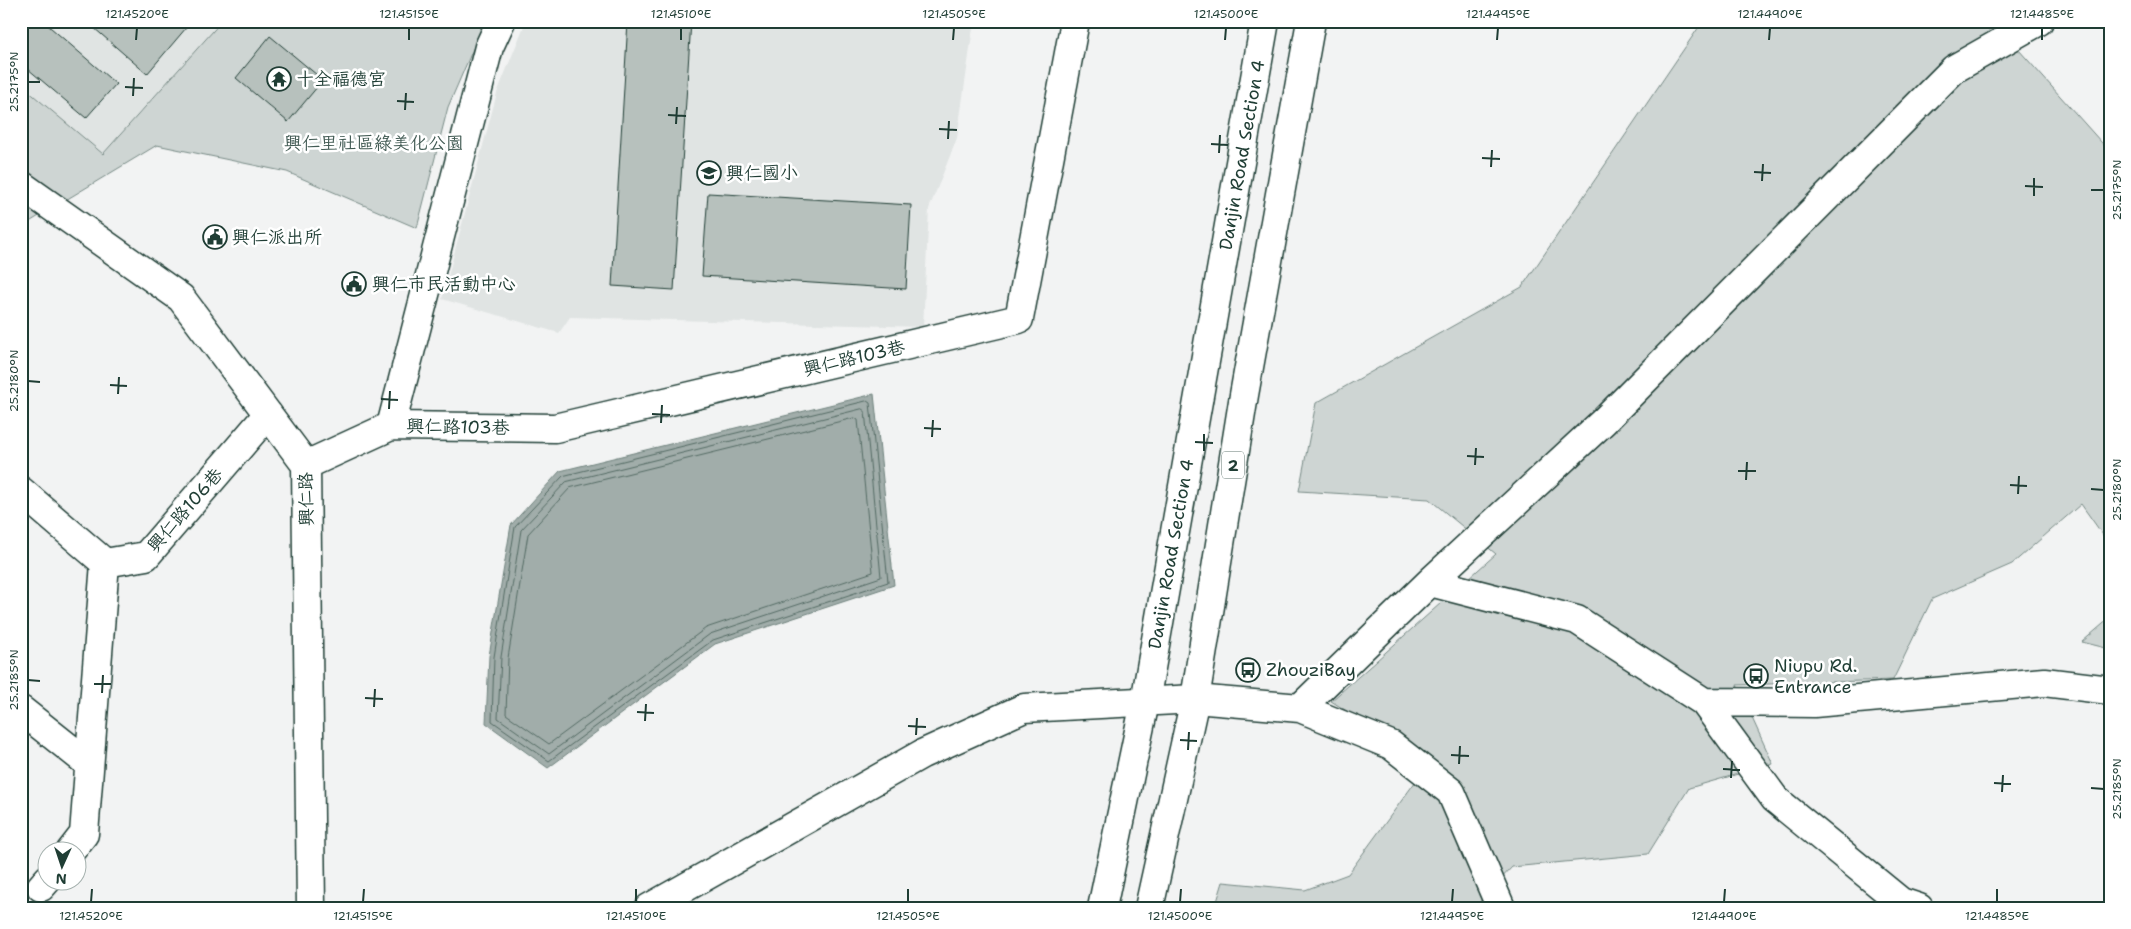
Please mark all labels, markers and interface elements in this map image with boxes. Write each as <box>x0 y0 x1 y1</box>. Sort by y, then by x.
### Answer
text: 121.4520°E <box>105 6 169 22</box>
text: 121.4515°E <box>379 6 439 22</box>
text: 121.4510°E <box>651 6 711 22</box>
text: 121.4505°E <box>922 6 986 22</box>
text: 121.4500°E <box>1194 6 1258 22</box>
text: 121.4495°E <box>1466 6 1530 22</box>
text: 121.4490°E <box>1737 6 1803 22</box>
text: 121.4485°E <box>2010 6 2074 22</box>
text: 25.2175°N <box>6 52 22 112</box>
street label: Danjin Road Section 4 <box>1213 58 1271 252</box>
temple icon: 十全福德宮 <box>266 66 292 92</box>
place label: 十全福德宮 <box>296 67 386 91</box>
park label: 興仁里社區綠美化公園 <box>284 131 464 155</box>
school or university icon: 興仁國小 <box>696 160 722 186</box>
text: 25.2175°N <box>2109 160 2125 220</box>
place label: 興仁國小 <box>726 161 798 185</box>
public building icon: 興仁派出所 <box>202 224 228 250</box>
place label: 興仁派出所 <box>232 225 322 249</box>
public building icon: 興仁市民活動中心 <box>341 271 367 297</box>
place label: 興仁市民活動中心 <box>372 272 516 296</box>
street label: 興仁路103巷 <box>801 335 907 381</box>
text: 25.2180°N <box>6 350 22 412</box>
street label: 興仁路103巷 <box>406 414 510 440</box>
road number: 2 <box>1222 452 1244 478</box>
street label: Danjin Road Section 4 <box>1142 457 1200 651</box>
text: 25.2180°N <box>2109 459 2125 521</box>
street label: 興仁路106巷 <box>142 463 228 557</box>
street label: 興仁路 <box>294 472 318 526</box>
text: 25.2185°N <box>6 649 22 711</box>
place label: Niupu Rd. Entrance <box>1774 654 1857 699</box>
bus stop icon: ZhouziBay <box>1235 657 1261 683</box>
place label: ZhouziBay <box>1266 658 1356 682</box>
bus stop icon: Niupu Rd. Entrance <box>1743 663 1769 689</box>
text: 25.2185°N <box>2109 758 2125 820</box>
north arrow <box>38 842 88 892</box>
text: N <box>55 870 67 888</box>
text: 121.4520°E <box>59 908 123 924</box>
text: 121.4515°E <box>333 908 393 924</box>
text: 121.4510°E <box>606 908 666 924</box>
text: 121.4505°E <box>876 908 940 924</box>
text: 121.4500°E <box>1148 908 1212 924</box>
text: 121.4495°E <box>1420 908 1484 924</box>
text: 121.4490°E <box>1691 908 1757 924</box>
text: 121.4485°E <box>1965 908 2029 924</box>

